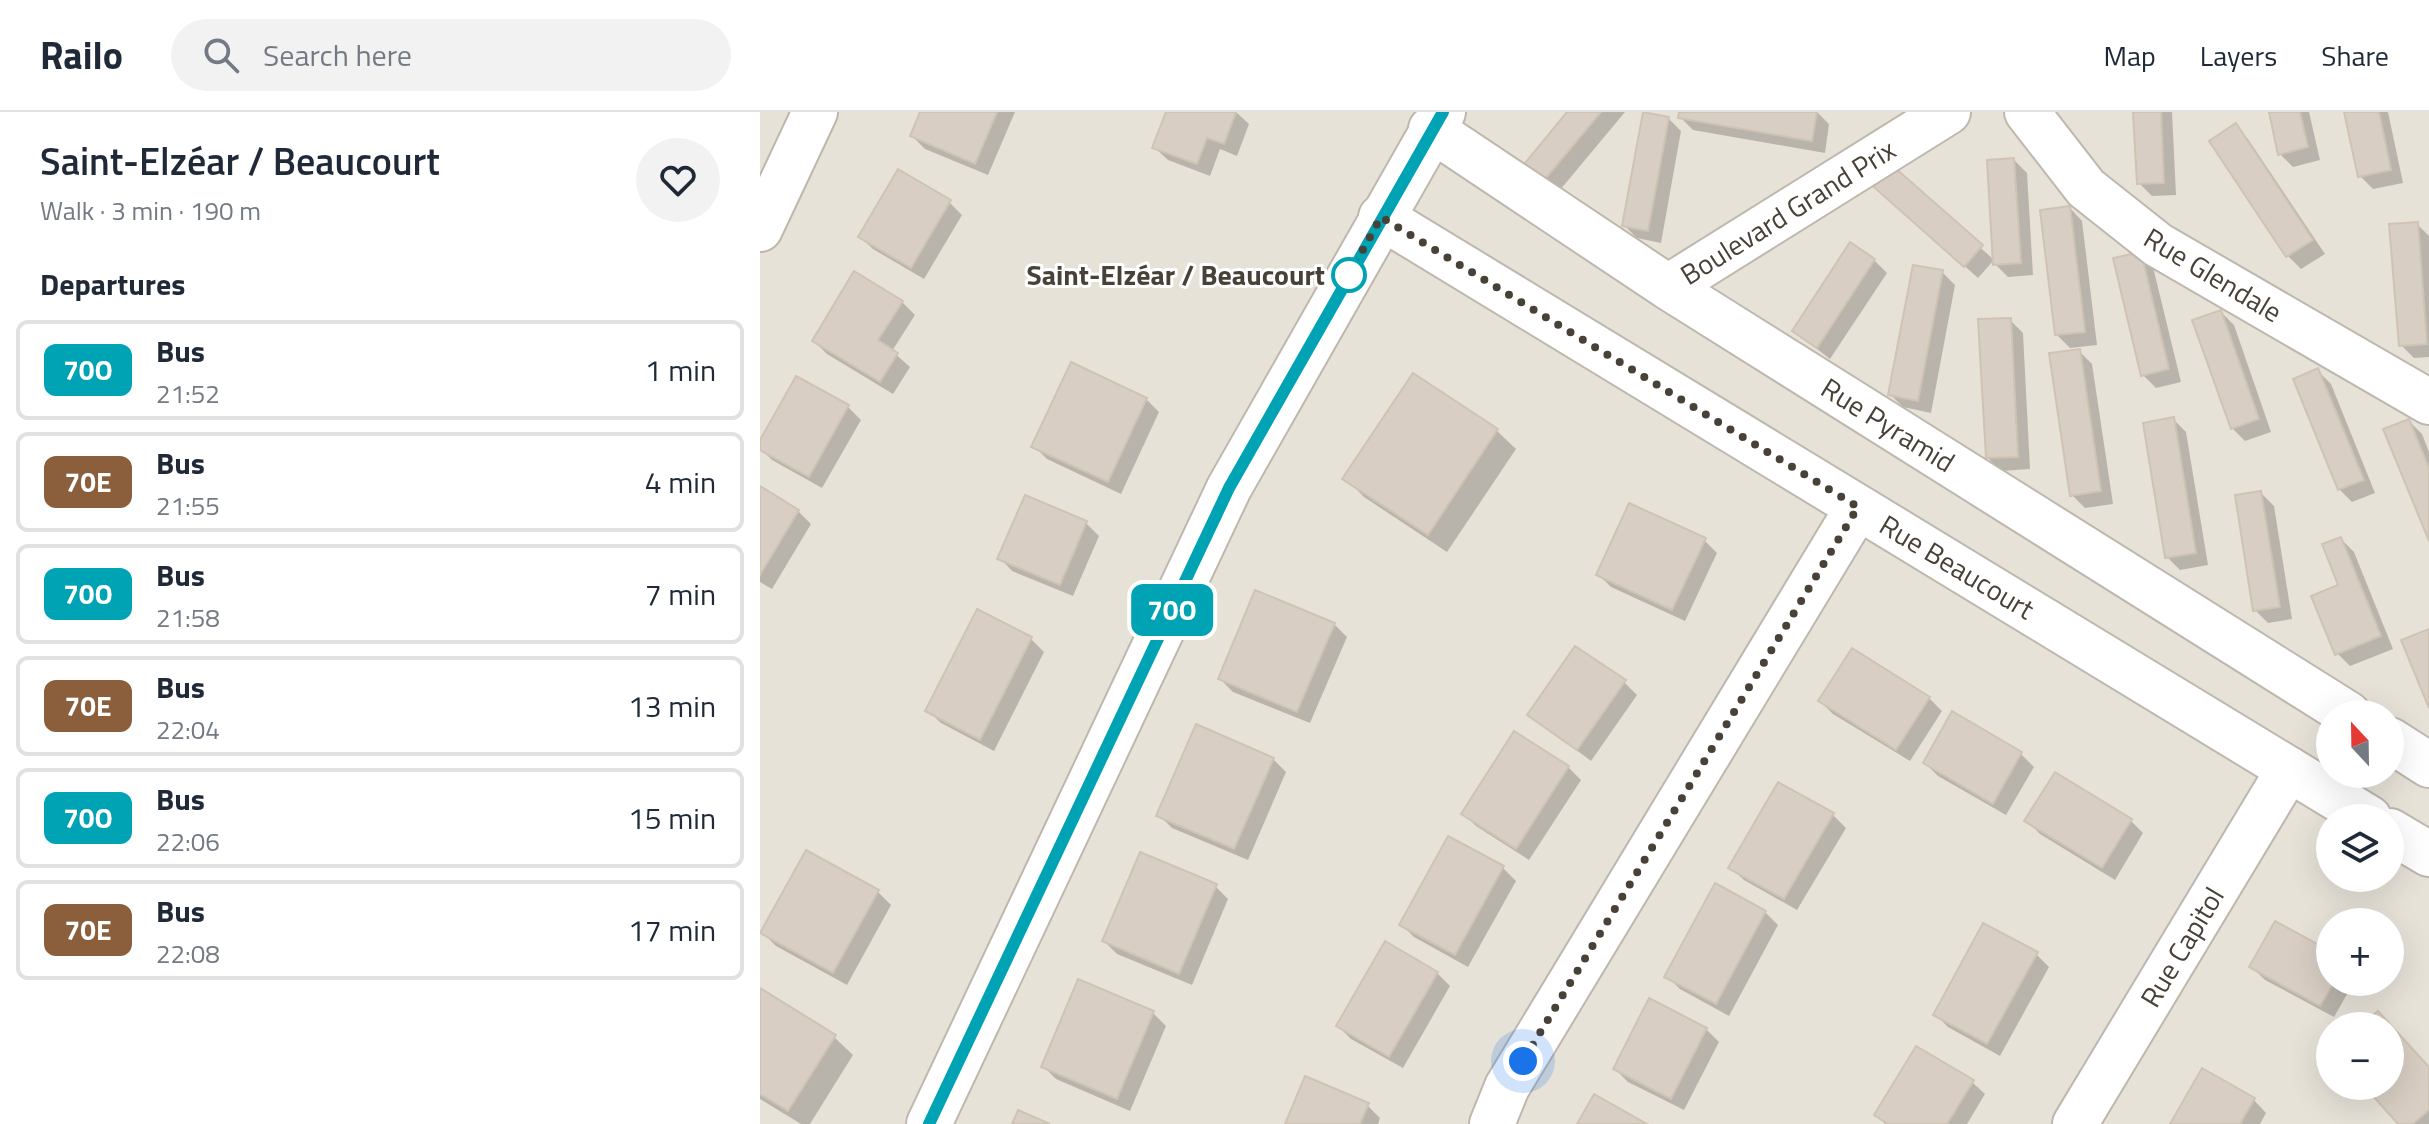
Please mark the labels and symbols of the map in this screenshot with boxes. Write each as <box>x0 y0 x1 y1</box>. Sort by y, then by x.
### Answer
street label: Boulevard Grand Prix <box>1672 128 1904 295</box>
street label: Rue Glendale <box>2136 216 2291 333</box>
place label: Saint-Elzéar / Beaucourt <box>1026 253 1325 296</box>
marker: Saint-Elzéar / Beaucourt <box>1332 258 1366 292</box>
street label: Rue Pyramid <box>1813 366 1963 483</box>
street label: Rue Beaucourt <box>1872 503 2043 630</box>
line badge: 70O <box>1126 584 1218 636</box>
north arrow <box>2316 700 2404 788</box>
street label: Rue Capitol <box>2129 878 2234 1015</box>
your location <box>1503 1041 1543 1081</box>

